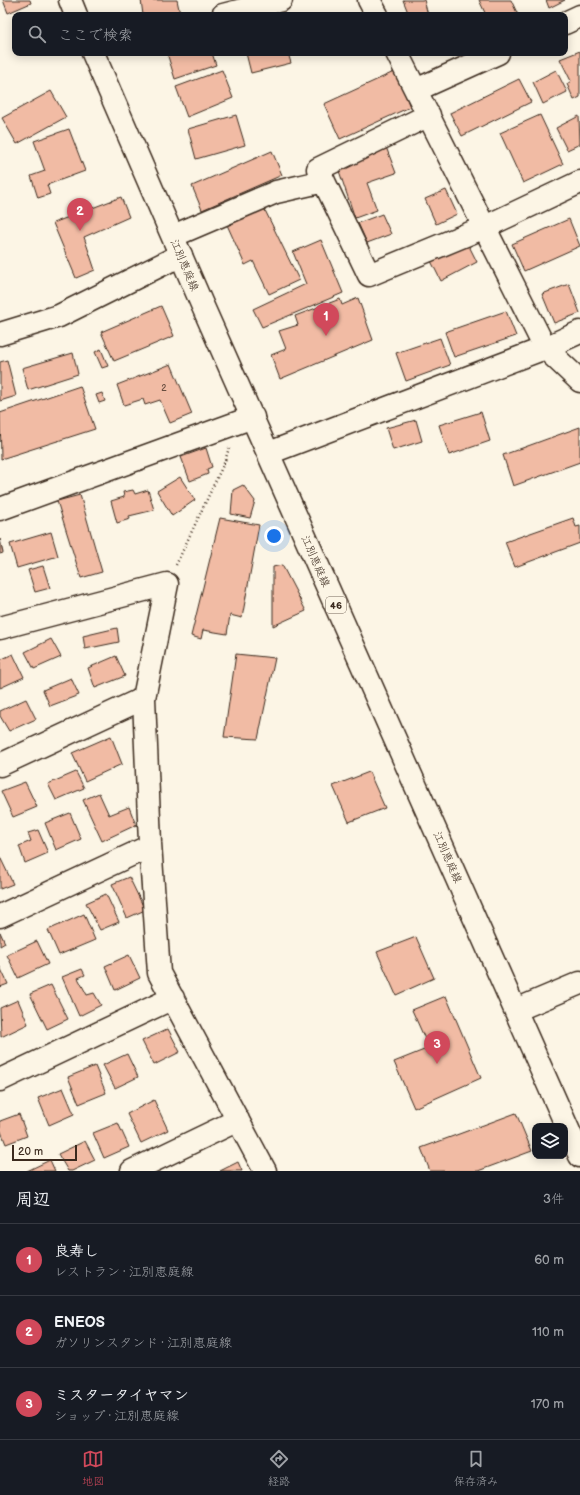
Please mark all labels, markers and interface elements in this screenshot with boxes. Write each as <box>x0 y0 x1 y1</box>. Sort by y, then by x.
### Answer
search box <box>12 12 568 56</box>
icon: search <box>26 23 48 45</box>
text: ここで検索 <box>58 26 133 45</box>
pin: 2 <box>67 198 93 231</box>
street label: 江別恵庭線 <box>168 237 201 293</box>
pin: 1 <box>313 303 339 336</box>
house number: 2 <box>161 383 167 394</box>
your location <box>264 526 284 546</box>
street label: 江別恵庭線 <box>298 533 333 589</box>
road number: 46 <box>326 597 346 613</box>
street label: 江別恵庭線 <box>430 829 465 885</box>
pin: 3 <box>424 1031 450 1064</box>
map controls <box>532 1123 568 1159</box>
button: layers <box>532 1123 568 1159</box>
scale bar <box>12 1143 77 1162</box>
text: 20 m <box>18 1145 43 1158</box>
text: 周辺 <box>16 1190 50 1210</box>
text: 3件 <box>543 1191 564 1207</box>
text: 良寿し <box>54 1242 99 1261</box>
text: 1 <box>26 1252 32 1268</box>
text: 60 m <box>534 1252 564 1268</box>
text: レストラン · 江別恵庭線 <box>54 1264 194 1280</box>
text: ENEOS <box>54 1313 105 1332</box>
text: 2 <box>25 1324 33 1340</box>
text: 110 m <box>532 1324 564 1340</box>
text: ガソリンスタンド · 江別恵庭線 <box>54 1335 232 1351</box>
text: ミスタータイヤマン <box>54 1386 189 1405</box>
text: 3 <box>25 1396 33 1412</box>
text: 170 m <box>531 1396 564 1412</box>
text: ショップ · 江別恵庭線 <box>54 1408 179 1424</box>
tab: 地図 <box>82 1448 104 1488</box>
tab: 経路 <box>268 1448 290 1488</box>
tab: 保存済み <box>454 1448 498 1488</box>

